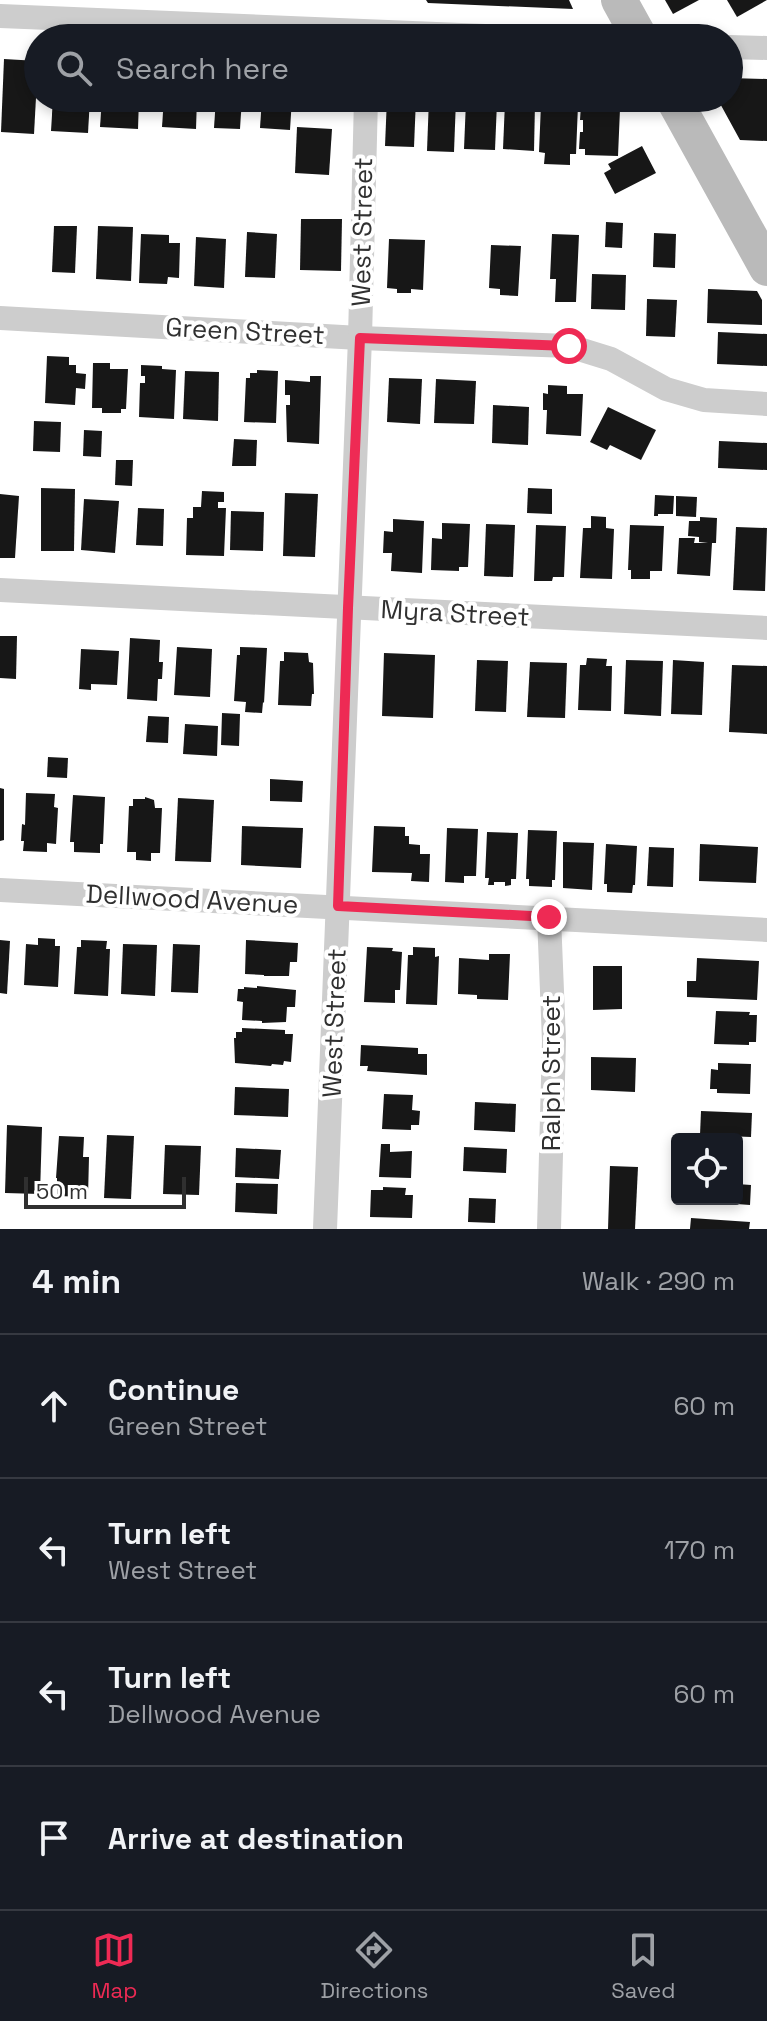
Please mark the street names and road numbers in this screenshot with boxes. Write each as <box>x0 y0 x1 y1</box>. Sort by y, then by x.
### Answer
street label: West Street <box>344 157 380 307</box>
street label: Green Street <box>165 310 325 352</box>
street label: Myra Street <box>380 592 530 634</box>
street label: Dellwood Avenue <box>85 876 299 922</box>
street label: West Street <box>314 948 354 1098</box>
street label: Ralph Street <box>534 995 568 1151</box>

